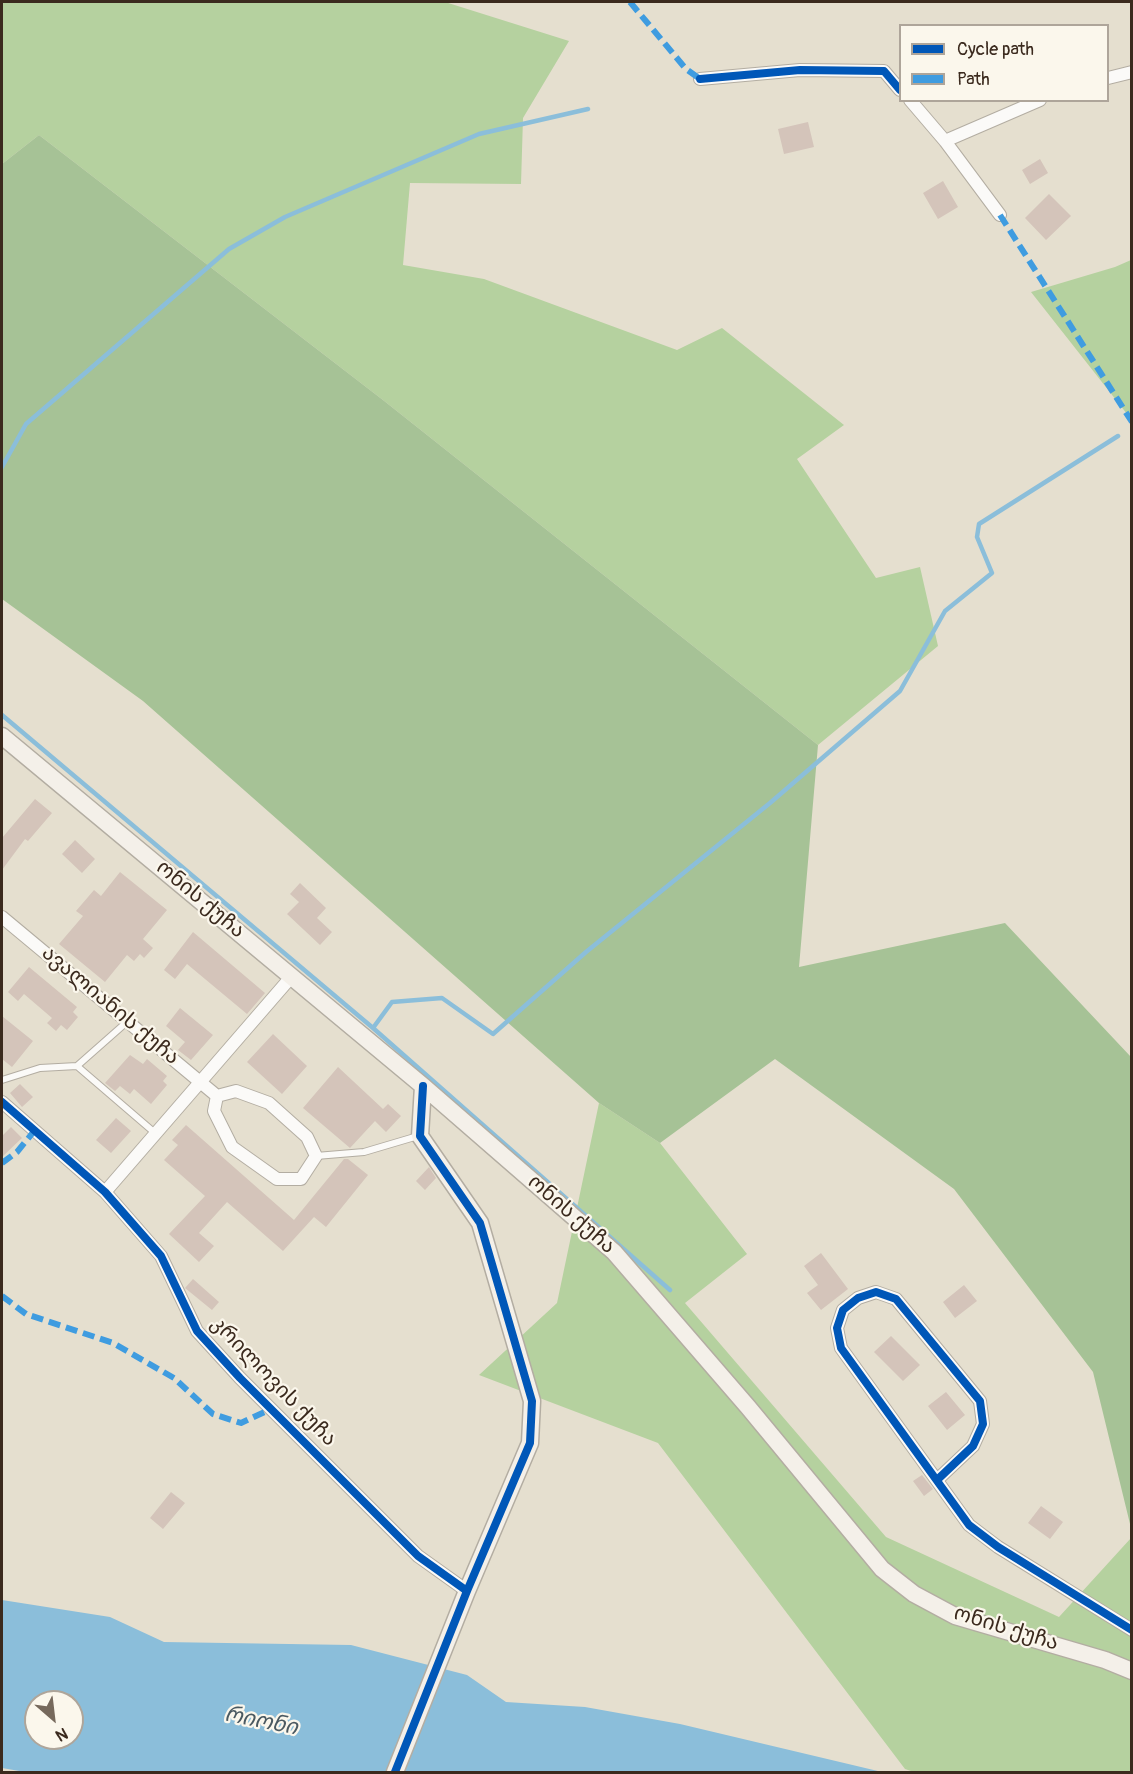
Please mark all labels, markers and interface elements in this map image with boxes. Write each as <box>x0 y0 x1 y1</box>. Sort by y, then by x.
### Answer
legend <box>899 24 1109 102</box>
text: Cycle path <box>957 38 1034 61</box>
text: Path <box>957 68 990 91</box>
street label: ონის ქუჩა <box>151 856 249 944</box>
street label: ავალიანის ქუჩა <box>36 941 184 1071</box>
street label: ონის ქუჩა <box>522 1170 620 1260</box>
street label: კრილოვის ქუჩა <box>205 1312 341 1452</box>
street label: ონის ქუჩა <box>951 1601 1061 1657</box>
north arrow <box>24 1690 84 1750</box>
water label: რიონი <box>222 1702 300 1742</box>
text: N <box>52 1723 71 1745</box>

